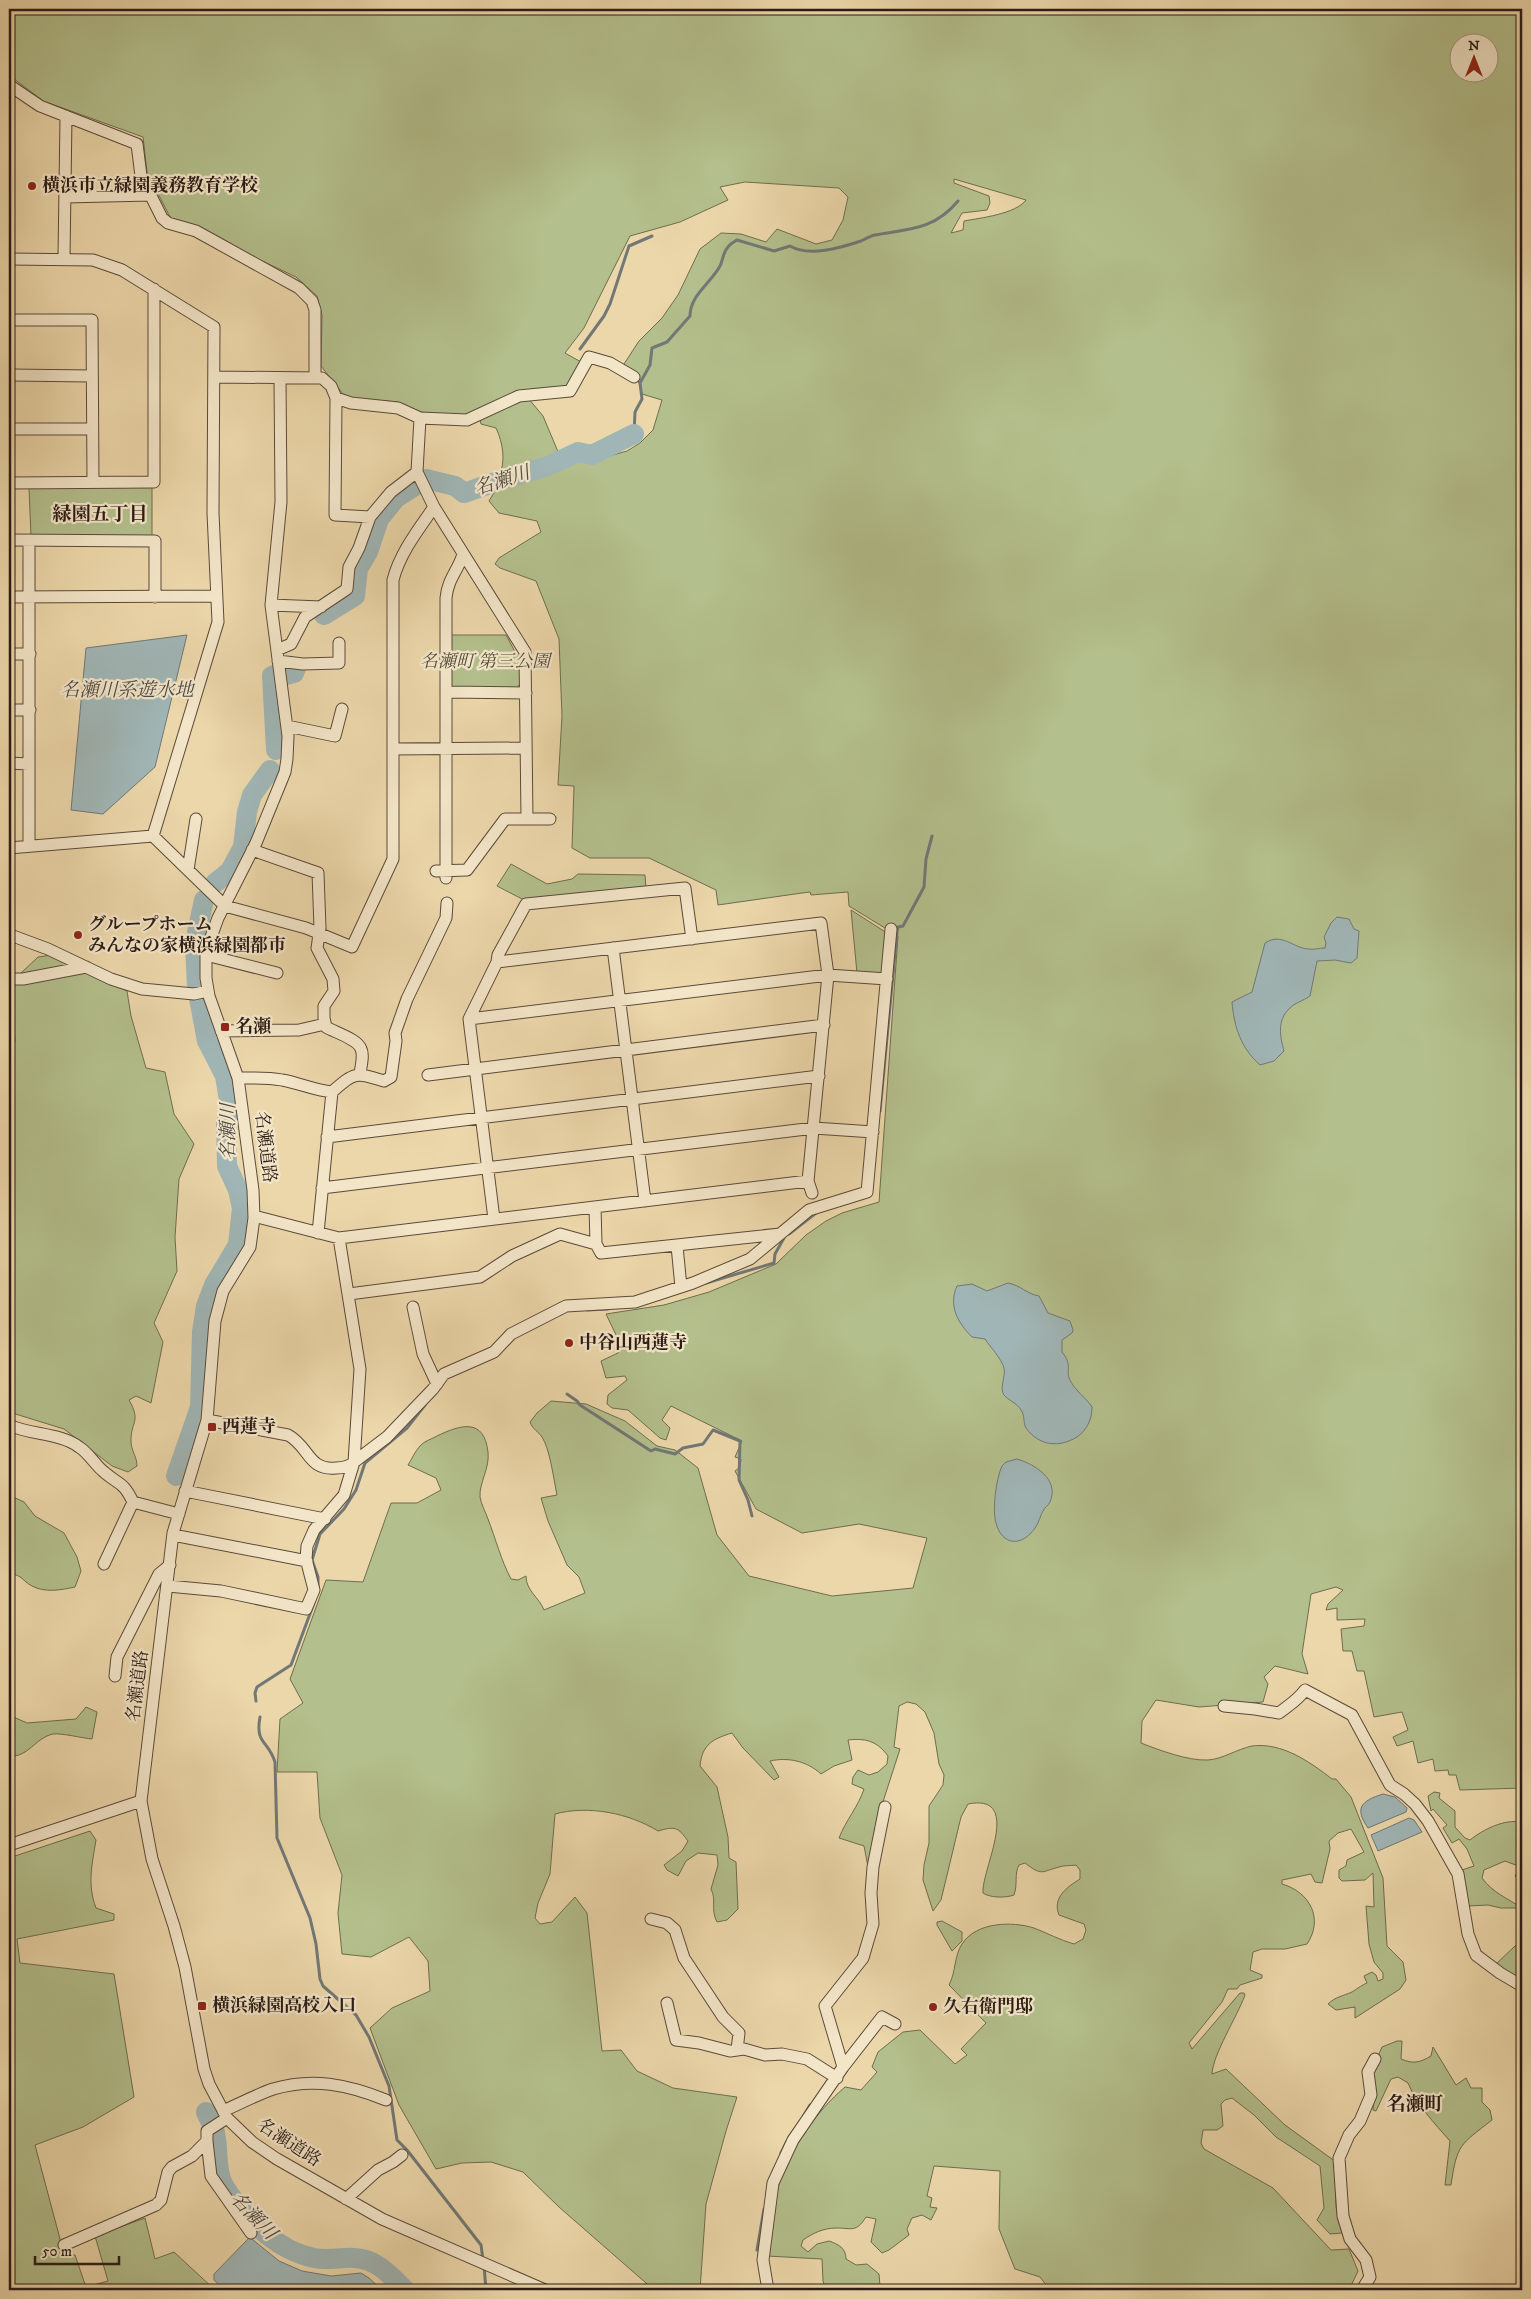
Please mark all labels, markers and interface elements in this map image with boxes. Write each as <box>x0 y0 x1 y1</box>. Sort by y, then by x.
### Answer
north arrow <box>1448 32 1498 82</box>
text: N <box>1468 37 1480 55</box>
place label: 横浜市立緑園義務教育学校 <box>42 175 258 197</box>
marker: 横浜市立緑園義務教育学校 <box>26 180 38 192</box>
water label: 名瀬川 <box>471 461 535 501</box>
district label: 緑園五丁目 <box>52 503 148 526</box>
park label: 名瀬町 第三公園 <box>420 651 553 673</box>
water label: 名瀬川系遊水地 <box>60 679 195 702</box>
place label: グループホーム みんなの家横浜緑園都市 <box>88 914 286 957</box>
marker: グループホーム みんなの家横浜緑園都市 <box>72 929 84 941</box>
place label: 名瀬 <box>235 1016 271 1038</box>
marker: 名瀬 <box>219 1021 231 1033</box>
water label: 名瀬川 <box>217 1102 240 1161</box>
street label: 名瀬道路 <box>250 1110 280 1184</box>
place label: 中谷山西蓮寺 <box>579 1332 687 1354</box>
marker: 中谷山西蓮寺 <box>563 1337 575 1349</box>
place label: 西蓮寺 <box>222 1416 276 1438</box>
marker: 西蓮寺 <box>206 1421 218 1433</box>
street label: 名瀬道路 <box>123 1649 153 1723</box>
place label: 横浜緑園高校入口 <box>212 1995 356 2017</box>
place label: 久右衛門邸 <box>943 1996 1033 2018</box>
marker: 横浜緑園高校入口 <box>196 2000 208 2012</box>
marker: 久右衛門邸 <box>927 2001 939 2013</box>
district label: 名瀬町 <box>1386 2093 1444 2116</box>
street label: 名瀬道路 <box>253 2114 325 2172</box>
water label: 名瀬川 <box>225 2188 282 2246</box>
scale bar <box>35 2234 119 2266</box>
text: 50 m <box>42 2242 72 2261</box>

